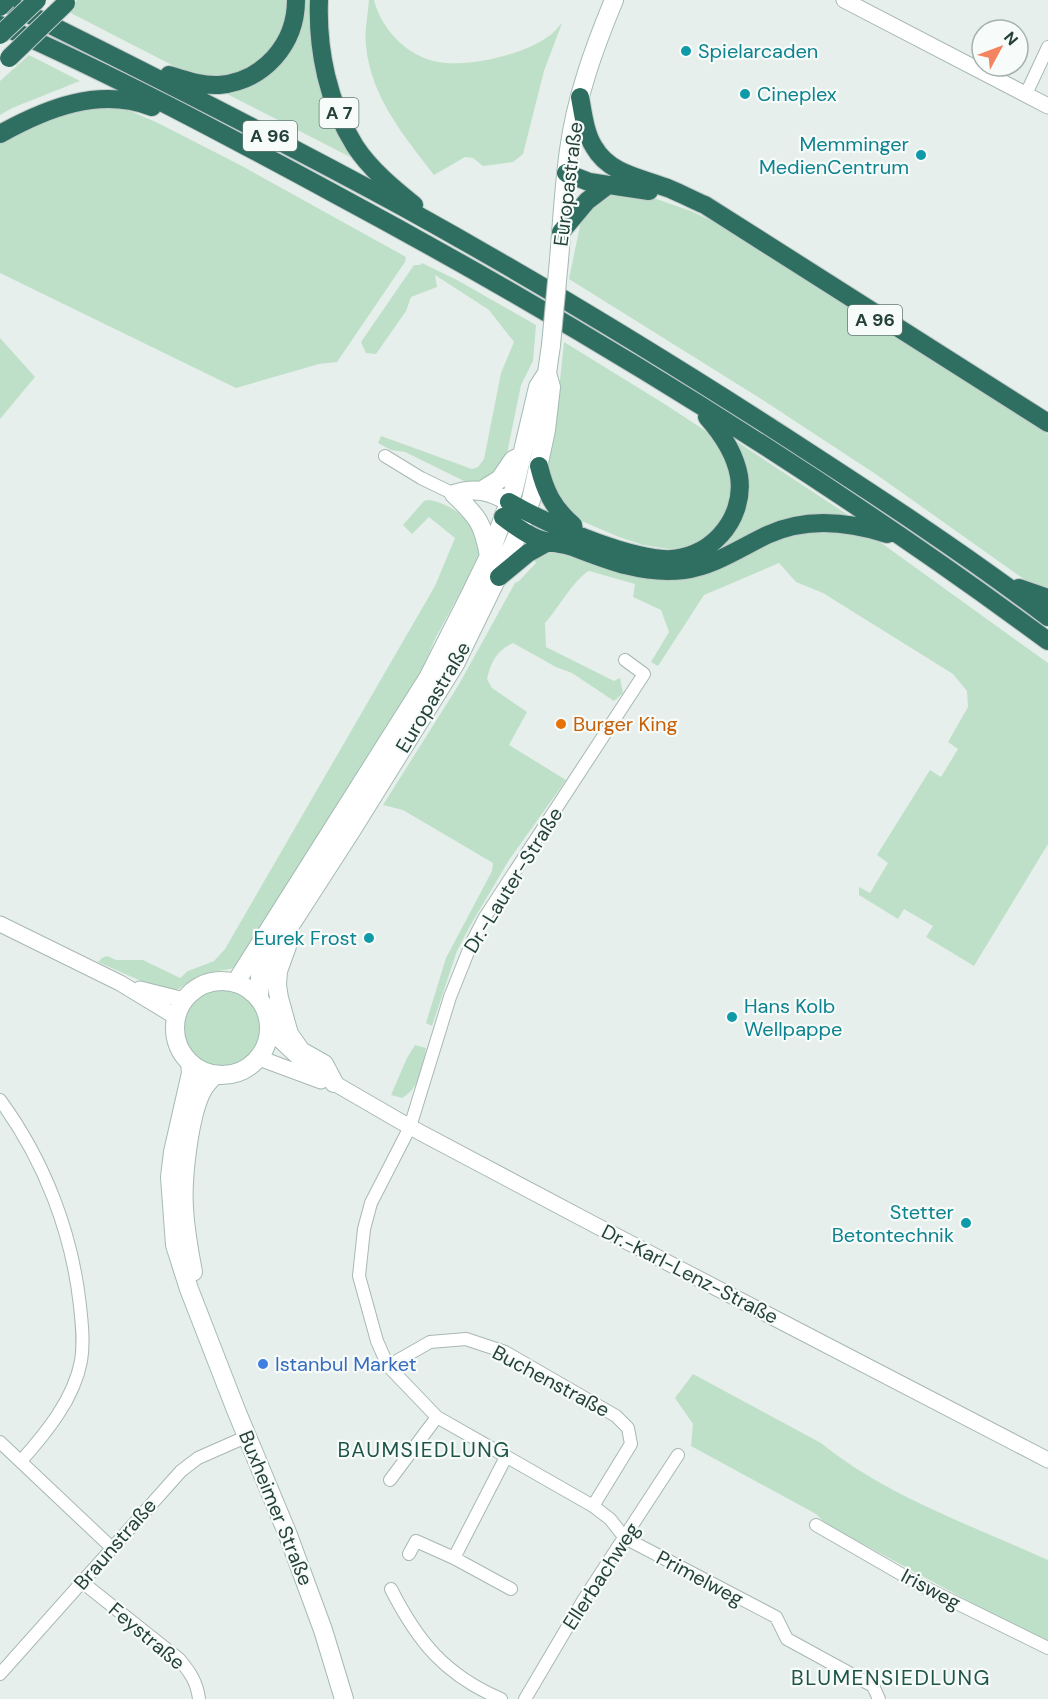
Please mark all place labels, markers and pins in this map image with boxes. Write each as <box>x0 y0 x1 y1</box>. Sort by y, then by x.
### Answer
place label: Spielarcaden <box>698 38 818 64</box>
marker: Spielarcaden <box>679 44 693 58</box>
place label: Cineplex <box>757 81 837 107</box>
marker: Cineplex <box>738 87 752 101</box>
place label: Memminger MedienCentrum <box>759 131 909 180</box>
marker: Memminger MedienCentrum <box>914 148 928 162</box>
place label: Burger King <box>573 711 678 737</box>
marker: Burger King <box>554 717 568 731</box>
place label: Eurek Frost <box>253 925 357 951</box>
marker: Eurek Frost <box>362 931 376 945</box>
place label: Hans Kolb Wellpappe <box>744 993 842 1042</box>
marker: Hans Kolb Wellpappe <box>725 1010 739 1024</box>
place label: Stetter Betontechnik <box>832 1199 954 1248</box>
marker: Stetter Betontechnik <box>959 1216 973 1230</box>
place label: Istanbul Market <box>275 1351 417 1377</box>
marker: Istanbul Market <box>256 1357 270 1371</box>

